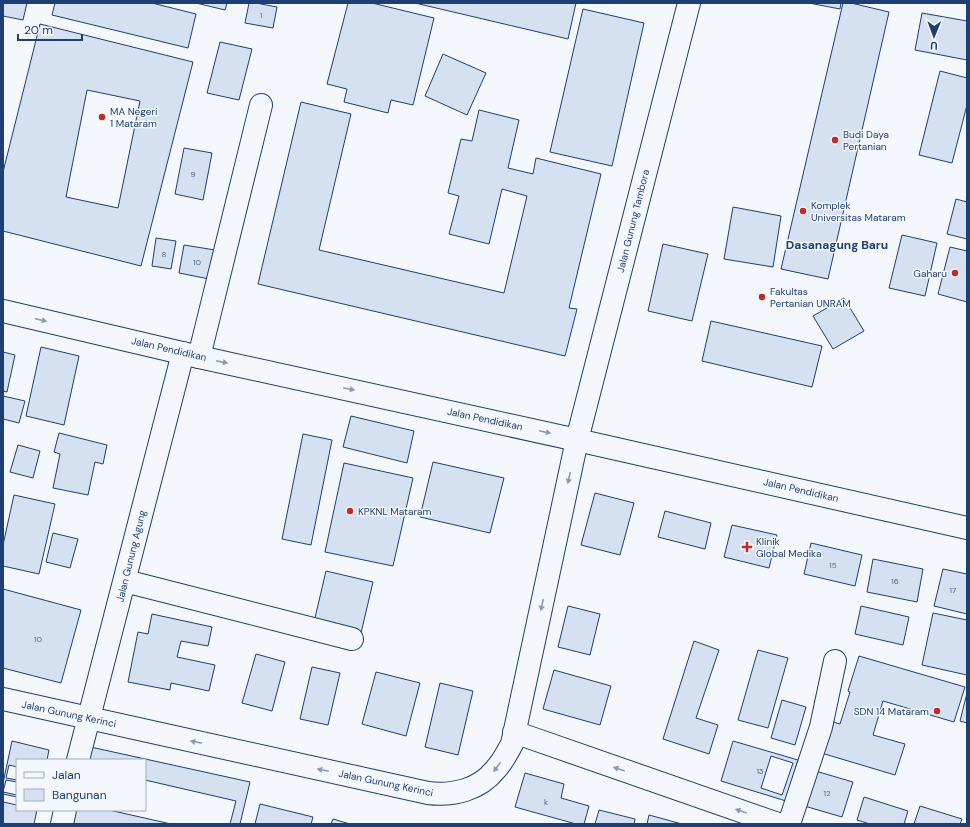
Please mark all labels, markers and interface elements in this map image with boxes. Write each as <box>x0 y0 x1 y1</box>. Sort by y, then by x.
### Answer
house number: 1 <box>260 10 262 20</box>
scale bar <box>18 16 82 42</box>
north arrow <box>914 16 954 56</box>
text: 20 m <box>24 22 53 38</box>
text: U <box>930 39 938 53</box>
place label: MA Negeri 1 Mataram <box>110 105 157 130</box>
marker: MA Negeri 1 Mataram <box>97 112 107 122</box>
place label: Budi Daya Pertanian <box>843 128 889 153</box>
marker: Budi Daya Pertanian <box>830 135 840 145</box>
street label: Jalan Gunung Tambora <box>614 168 652 274</box>
house number: 9 <box>190 169 196 179</box>
place label: Komplek Universitas Mataram <box>811 199 906 224</box>
marker: Komplek Universitas Mataram <box>798 206 808 216</box>
district label: Dasanagung Baru <box>786 237 888 253</box>
house number: 8 <box>162 249 167 259</box>
house number: 10 <box>193 257 202 267</box>
place label: Gaharu <box>913 267 947 280</box>
marker: Gaharu <box>950 268 960 278</box>
place label: Fakultas Pertanian UNRAM <box>770 285 851 310</box>
marker: Fakultas Pertanian UNRAM <box>757 292 767 302</box>
one-way arrow <box>35 317 47 323</box>
street label: Jalan Pendidikan <box>130 334 208 364</box>
one-way arrow <box>216 359 228 365</box>
one-way arrow <box>343 387 355 393</box>
street label: Jalan Pendidikan <box>446 405 524 433</box>
one-way arrow <box>538 430 551 436</box>
one-way arrow <box>566 472 572 484</box>
street label: Jalan Pendidikan <box>762 475 840 505</box>
place label: KPKNL Mataram <box>358 505 432 518</box>
marker: KPKNL Mataram <box>345 506 355 516</box>
street label: Jalan Gunung Agung <box>113 508 149 603</box>
place label: Klinik Global Medika <box>756 535 822 560</box>
marker: Klinik Global Medika <box>741 541 753 553</box>
house number: 15 <box>829 560 837 570</box>
house number: 16 <box>891 576 899 586</box>
house number: 17 <box>950 585 956 595</box>
one-way arrow <box>538 599 544 611</box>
house number: 10 <box>34 634 43 644</box>
street label: Jalan Gunung Kerinci <box>20 698 118 730</box>
place label: SDN 14 Mataram <box>854 705 929 718</box>
marker: SDN 14 Mataram <box>932 706 942 716</box>
one-way arrow <box>190 738 202 744</box>
legend <box>16 759 146 811</box>
one-way arrow <box>493 762 501 772</box>
one-way arrow <box>612 765 624 771</box>
one-way arrow <box>317 766 329 772</box>
house number: 13 <box>756 766 764 776</box>
text: Jalan <box>52 767 81 783</box>
street label: Jalan Gunung Kerinci <box>337 767 435 799</box>
text: Bangunan <box>52 787 107 803</box>
house number: 12 <box>823 788 831 798</box>
house number: k <box>544 797 548 807</box>
one-way arrow <box>735 808 747 814</box>

